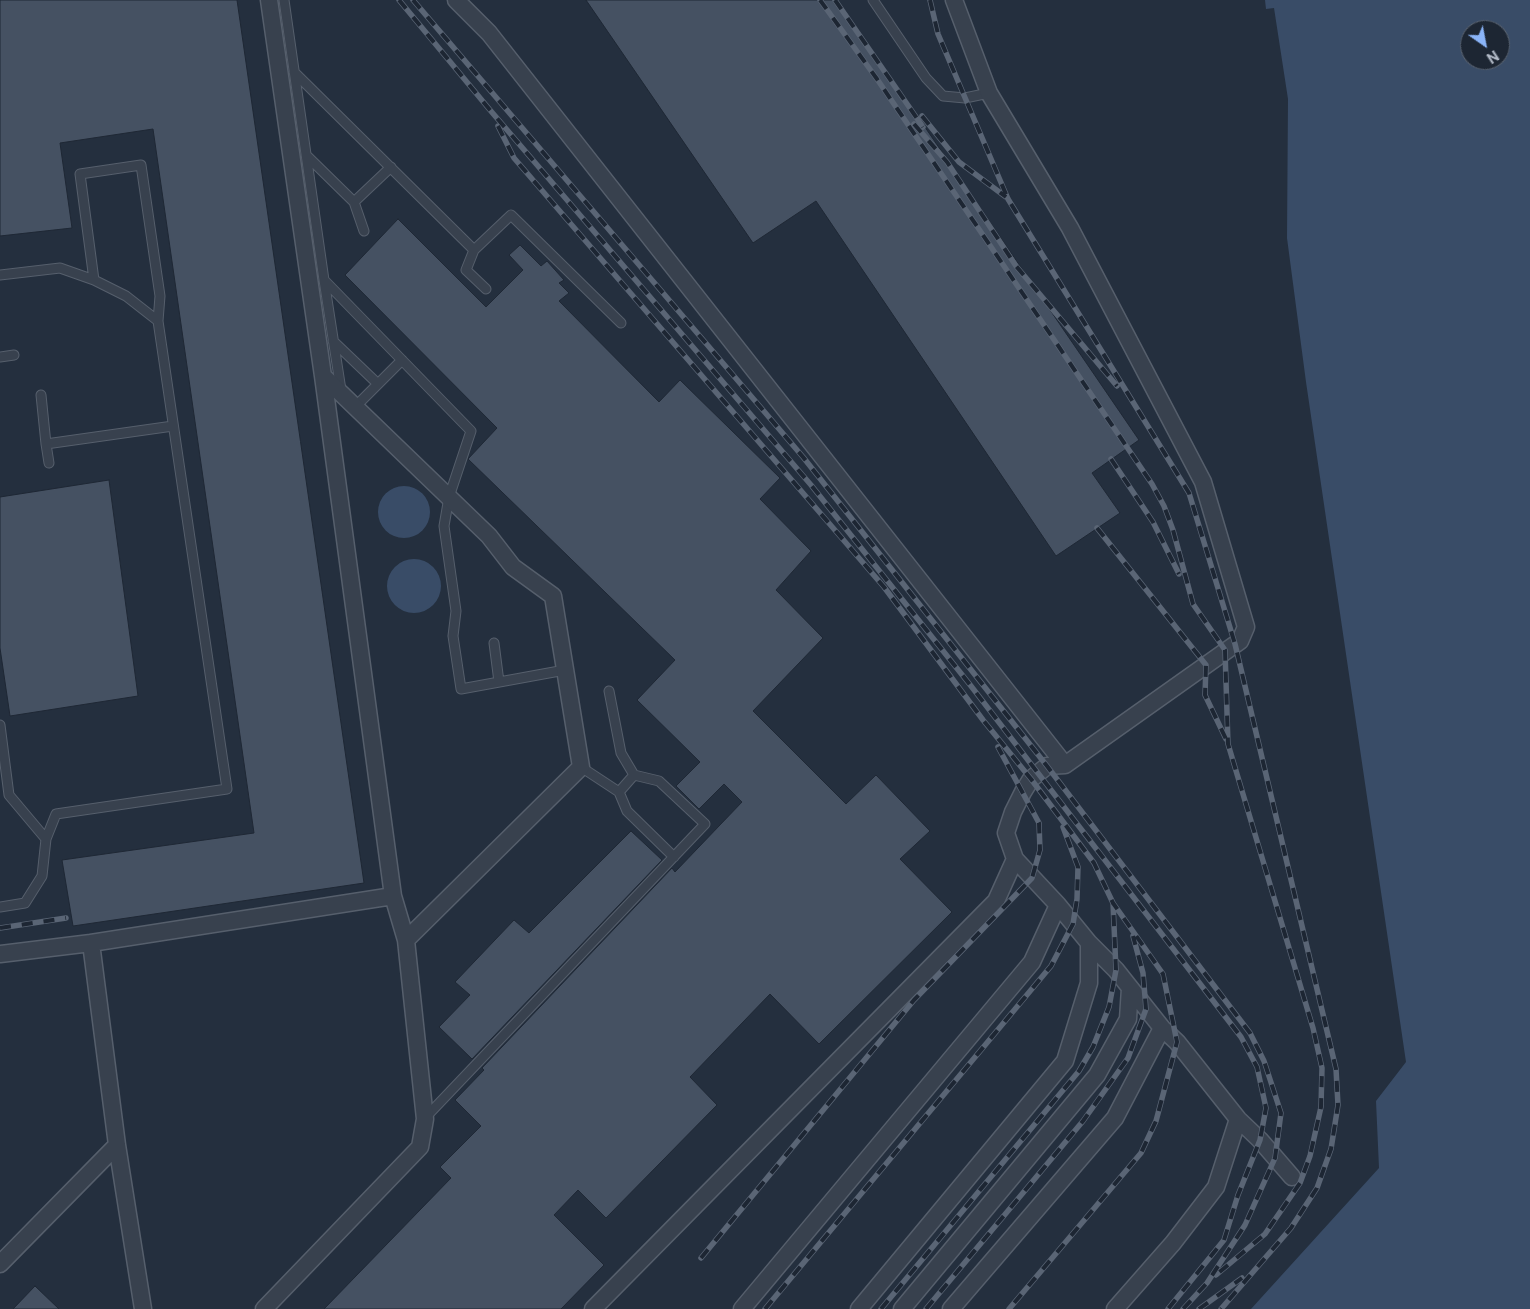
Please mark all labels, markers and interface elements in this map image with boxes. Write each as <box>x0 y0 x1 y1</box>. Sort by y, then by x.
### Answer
north arrow <box>1460 20 1510 70</box>
text: N <box>1484 47 1502 66</box>

